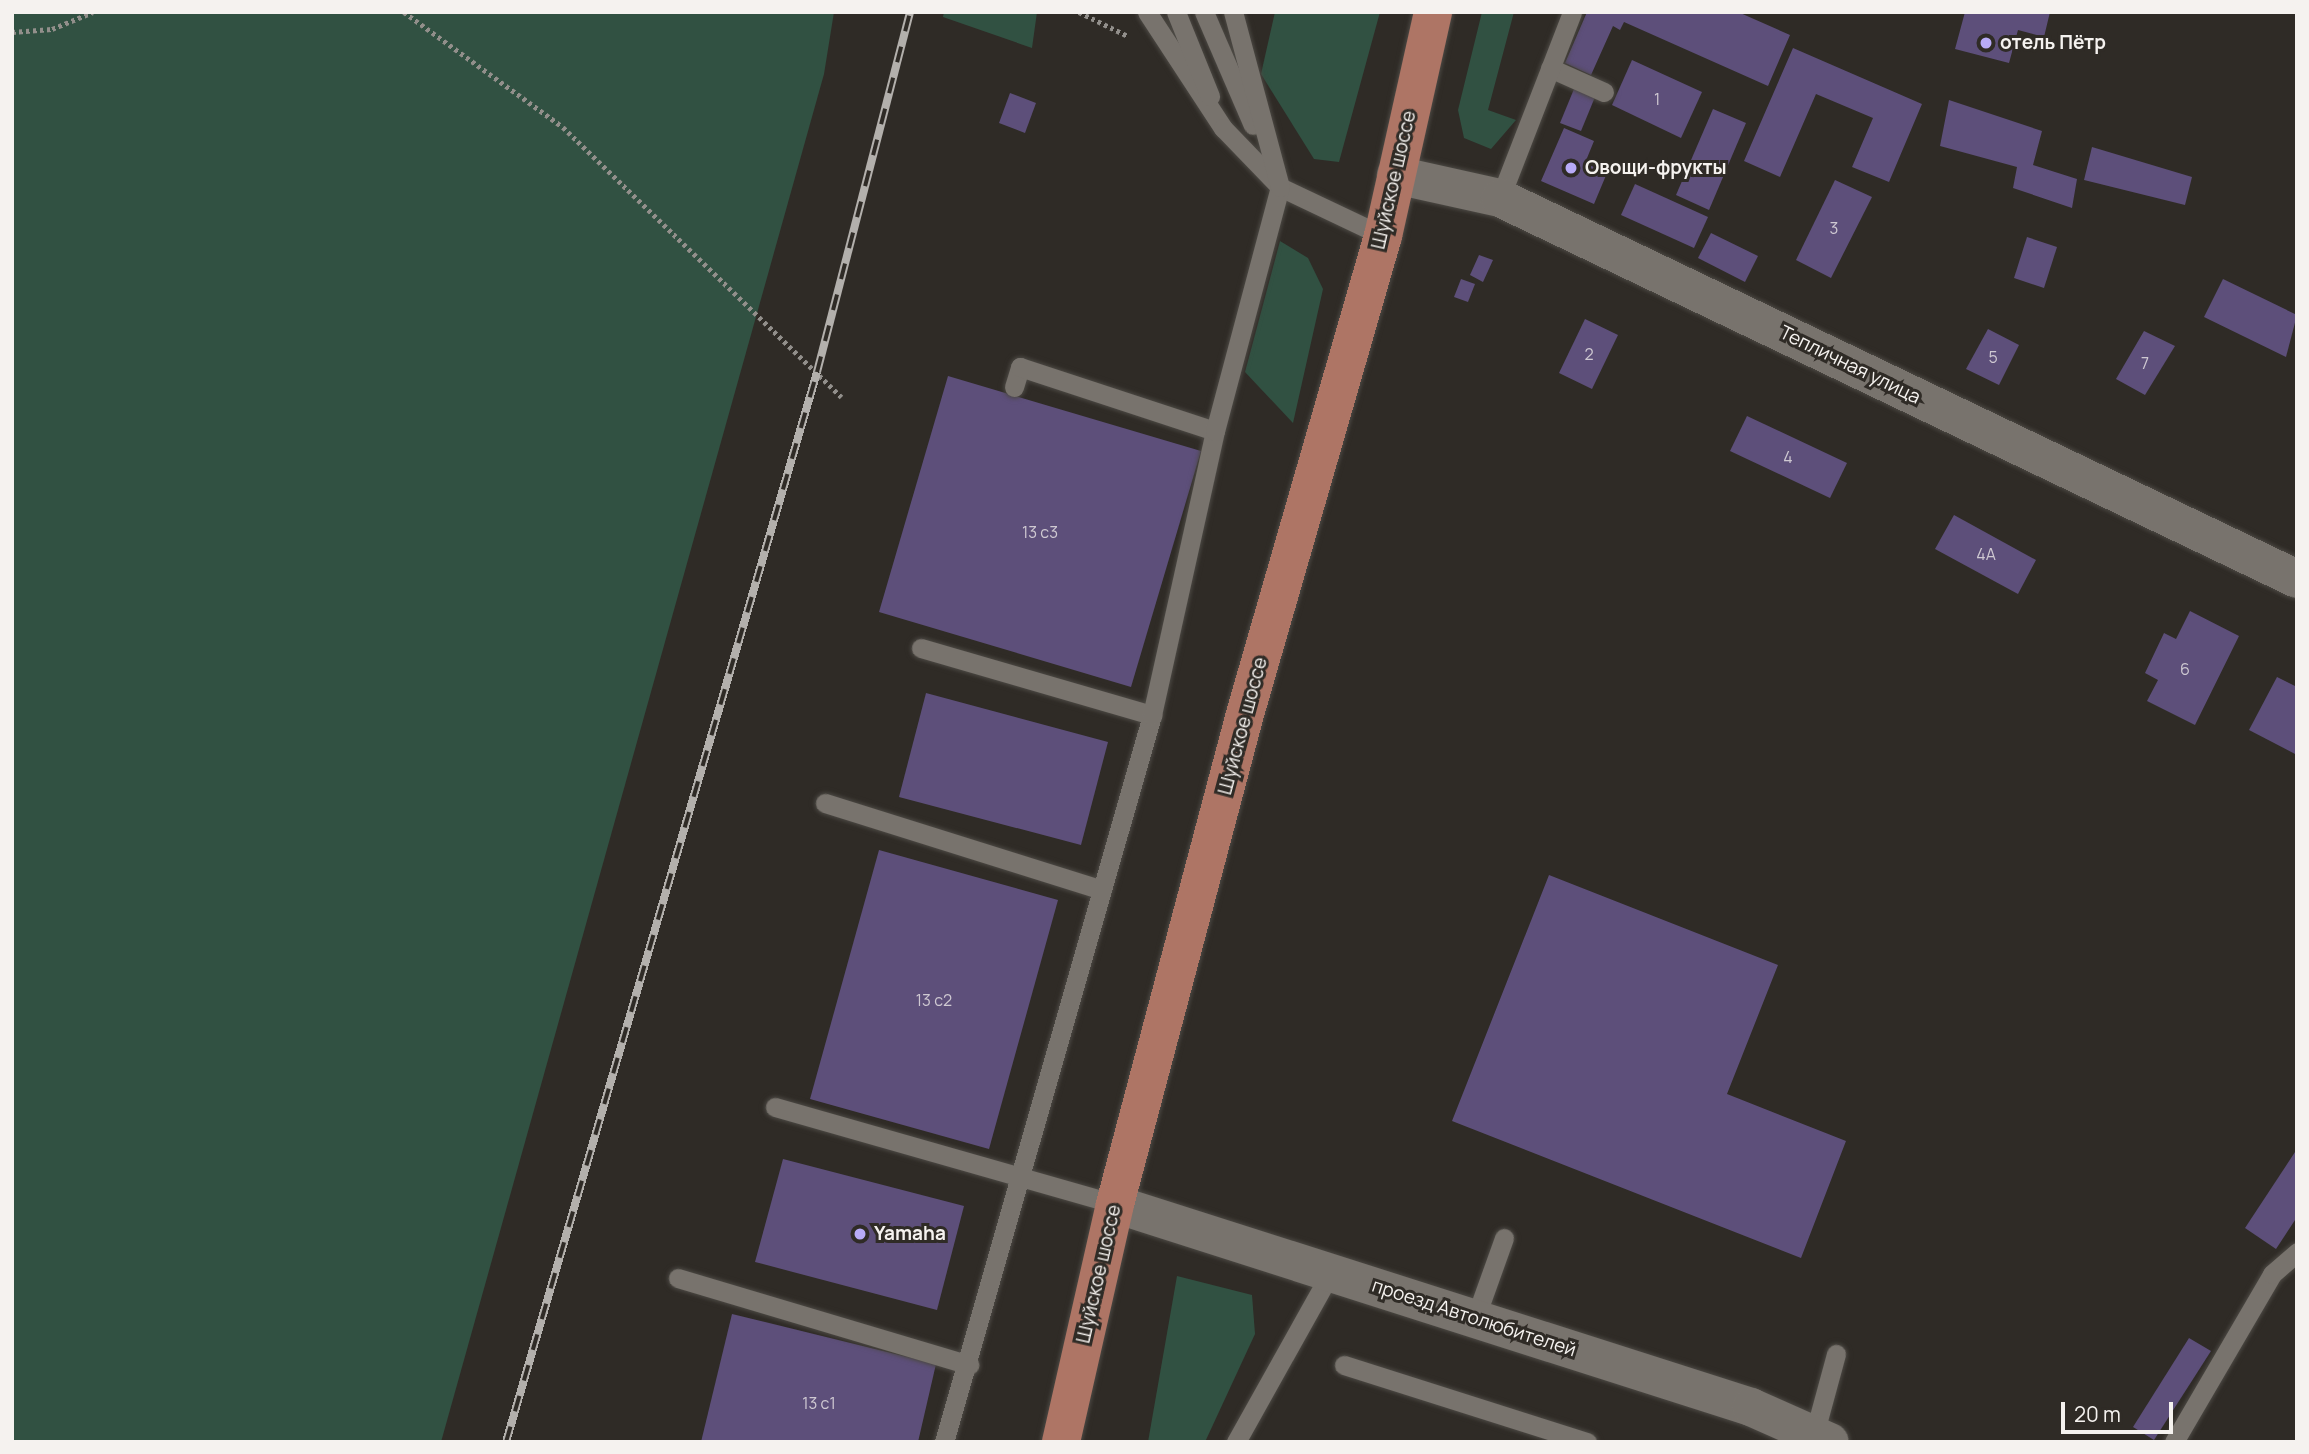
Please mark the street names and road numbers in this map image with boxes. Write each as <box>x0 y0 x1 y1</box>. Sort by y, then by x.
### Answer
street label: Шуйское шоссе <box>1367 109 1421 251</box>
street label: Тепличная улица <box>1776 321 1924 409</box>
street label: Шуйское шоссе <box>1214 655 1272 797</box>
street label: Шуйское шоссе <box>1072 1203 1126 1345</box>
street label: проезд Автолюбителей <box>1369 1274 1579 1362</box>

